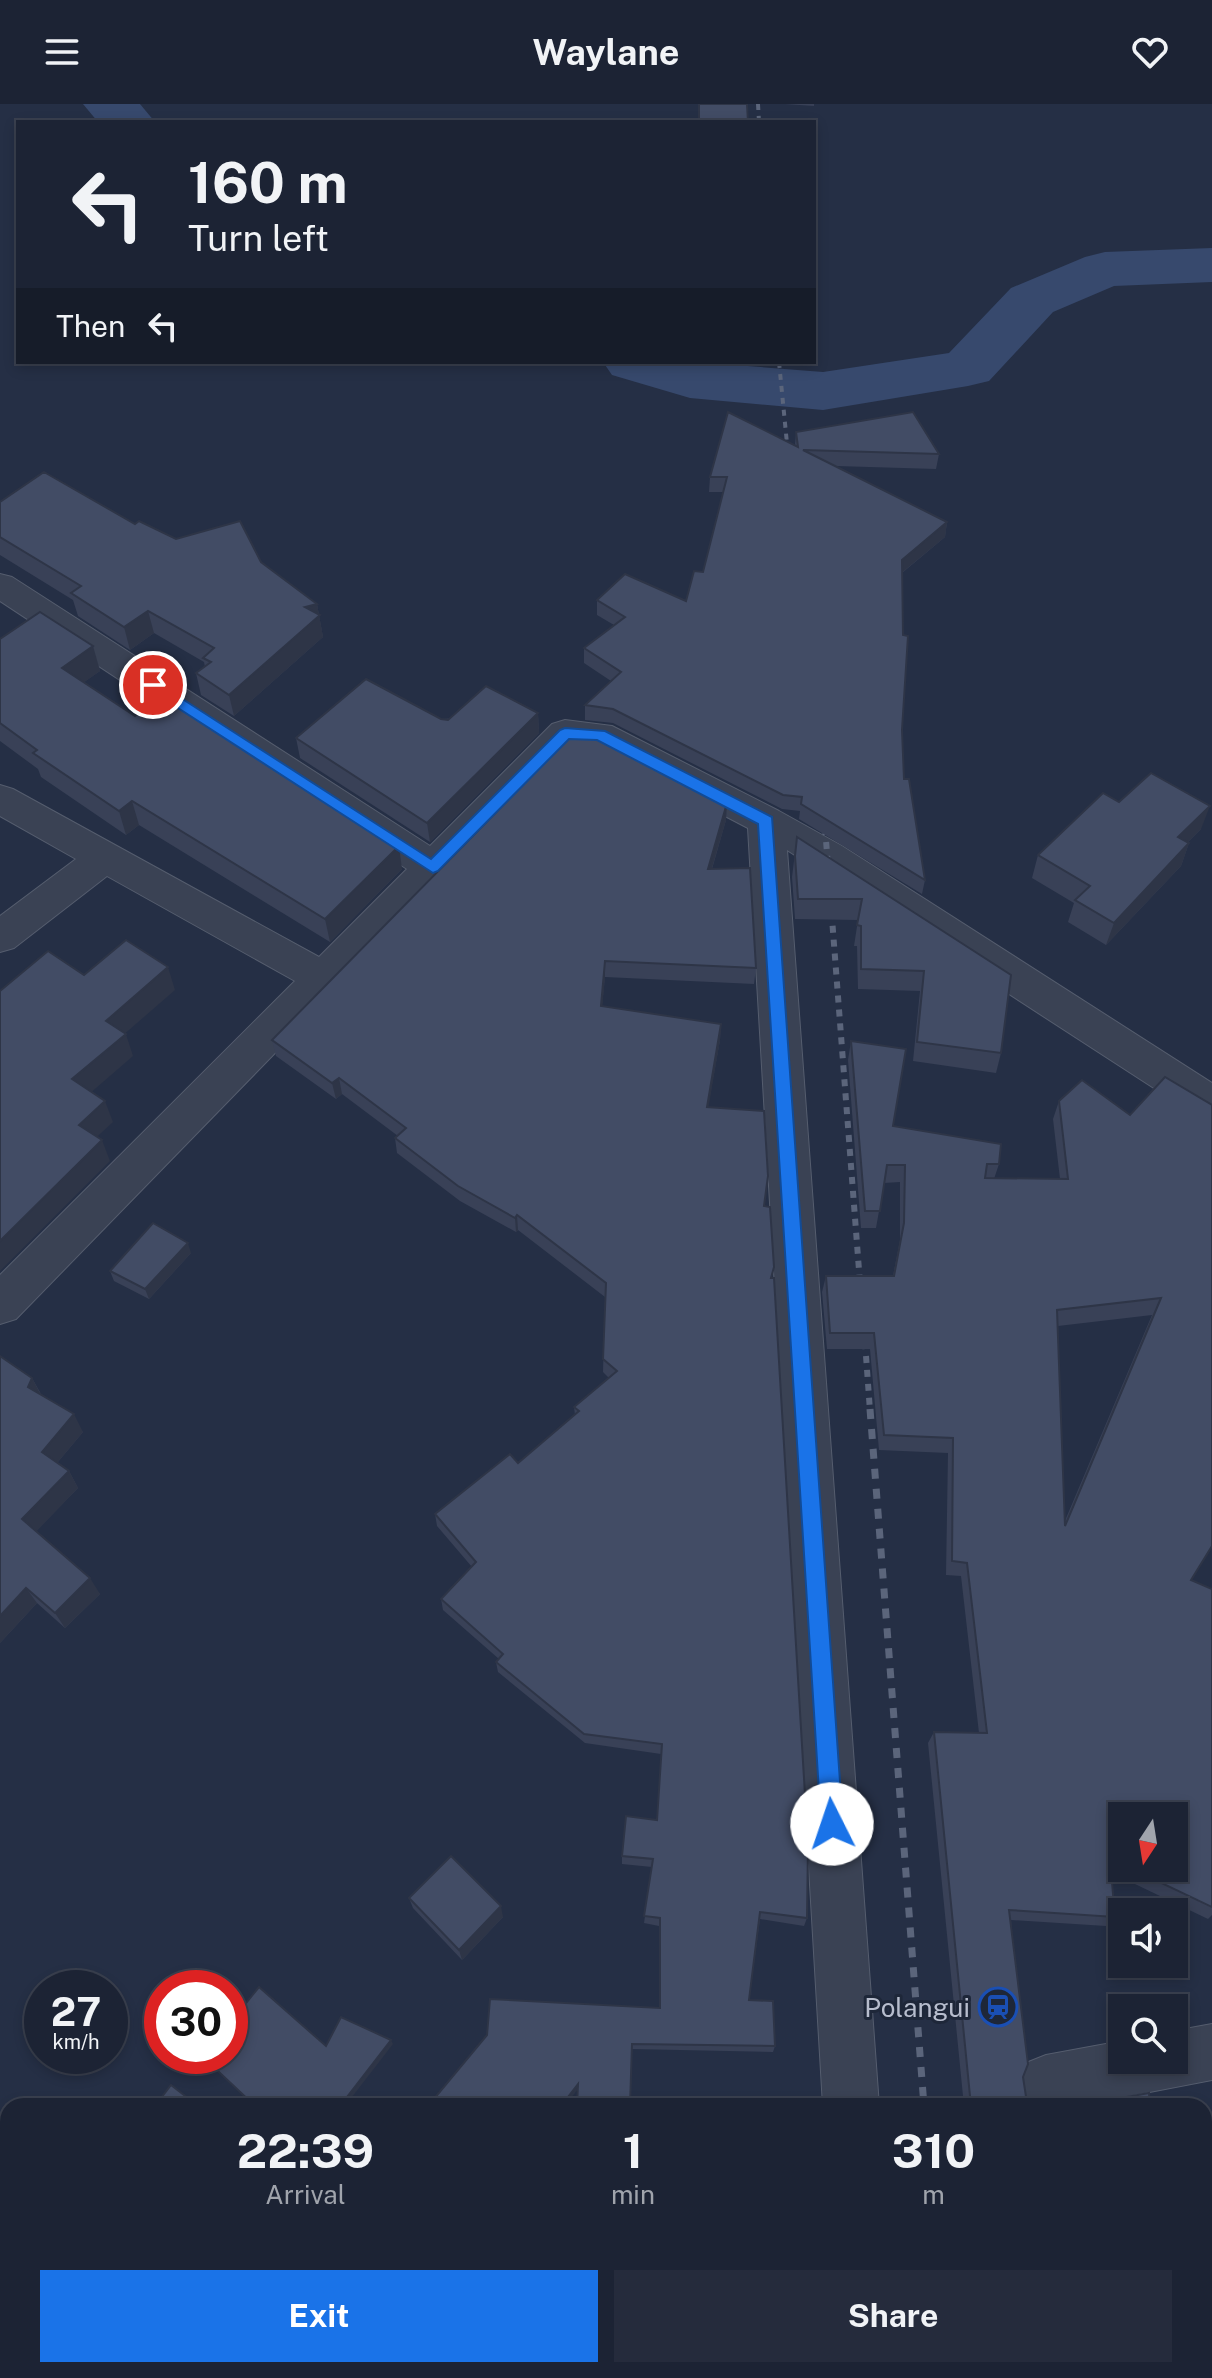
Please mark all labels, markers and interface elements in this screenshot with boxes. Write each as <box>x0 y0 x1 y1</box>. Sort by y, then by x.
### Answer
icon: menu <box>40 30 84 74</box>
icon: heart <box>1128 30 1172 74</box>
text: Waylane <box>532 31 680 73</box>
text: 160 m <box>188 150 348 216</box>
icon: left <box>56 152 160 256</box>
text: Turn left <box>188 217 329 259</box>
icon: left <box>141 304 185 348</box>
text: Then <box>56 308 125 344</box>
pin <box>119 651 187 719</box>
icon: arrive <box>131 663 175 707</box>
position arrow <box>790 1782 874 1866</box>
north arrow <box>1108 1802 1188 1882</box>
map controls <box>1108 1802 1188 2074</box>
button: sound <box>1108 1898 1188 1978</box>
speed limit sign: 30 <box>144 1970 248 2074</box>
station icon: Polangui <box>977 1986 1019 2028</box>
text: 27 <box>51 1988 101 2035</box>
place label: Polangui <box>864 1992 970 2023</box>
button: search <box>1108 1994 1188 2074</box>
text: km/h <box>52 2030 100 2054</box>
text: 22:39 <box>237 2122 374 2179</box>
text: 1 <box>623 2122 643 2179</box>
text: 310 <box>892 2122 975 2179</box>
text: Arrival <box>265 2179 346 2210</box>
text: min <box>611 2179 655 2210</box>
text: m <box>922 2179 945 2210</box>
button: Exit <box>40 2270 598 2362</box>
button: Share <box>614 2270 1172 2362</box>

